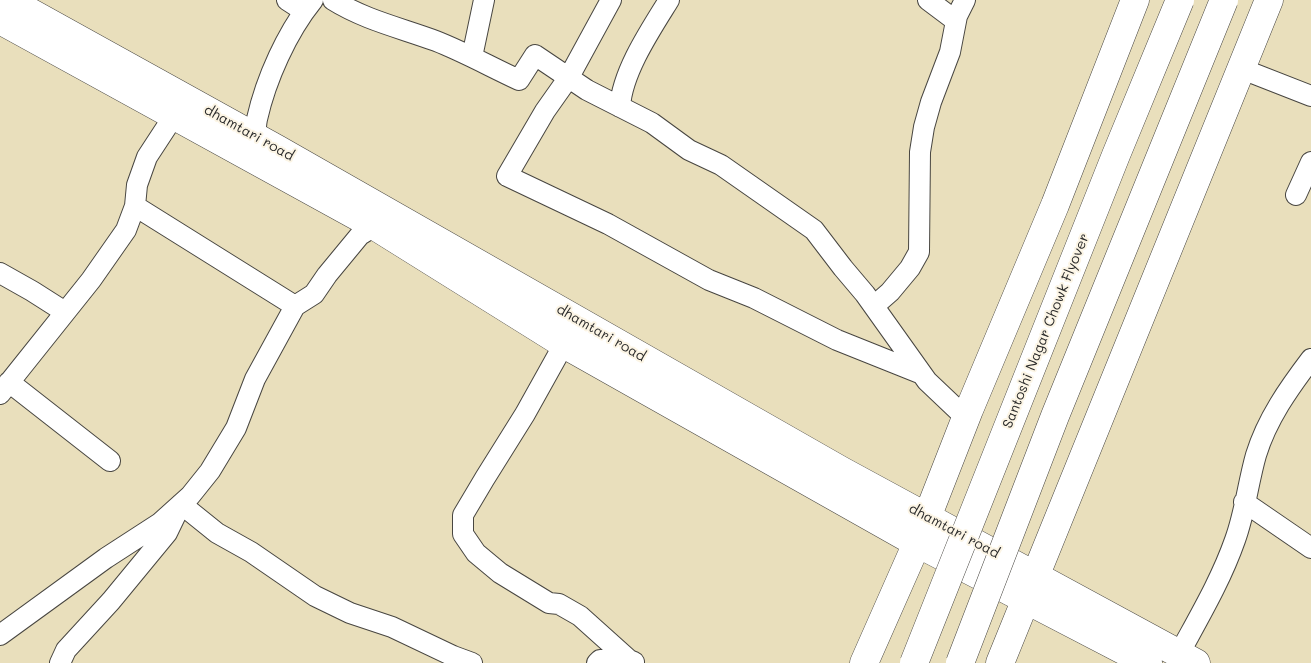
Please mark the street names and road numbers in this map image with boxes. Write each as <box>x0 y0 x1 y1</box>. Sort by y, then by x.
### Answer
street label: dhamtari road <box>201 101 297 165</box>
street label: Santoshi Nagar Chowk Flyover <box>999 231 1093 431</box>
street label: dhamtari road <box>553 301 649 365</box>
street label: dhamtari road <box>906 500 1002 562</box>

